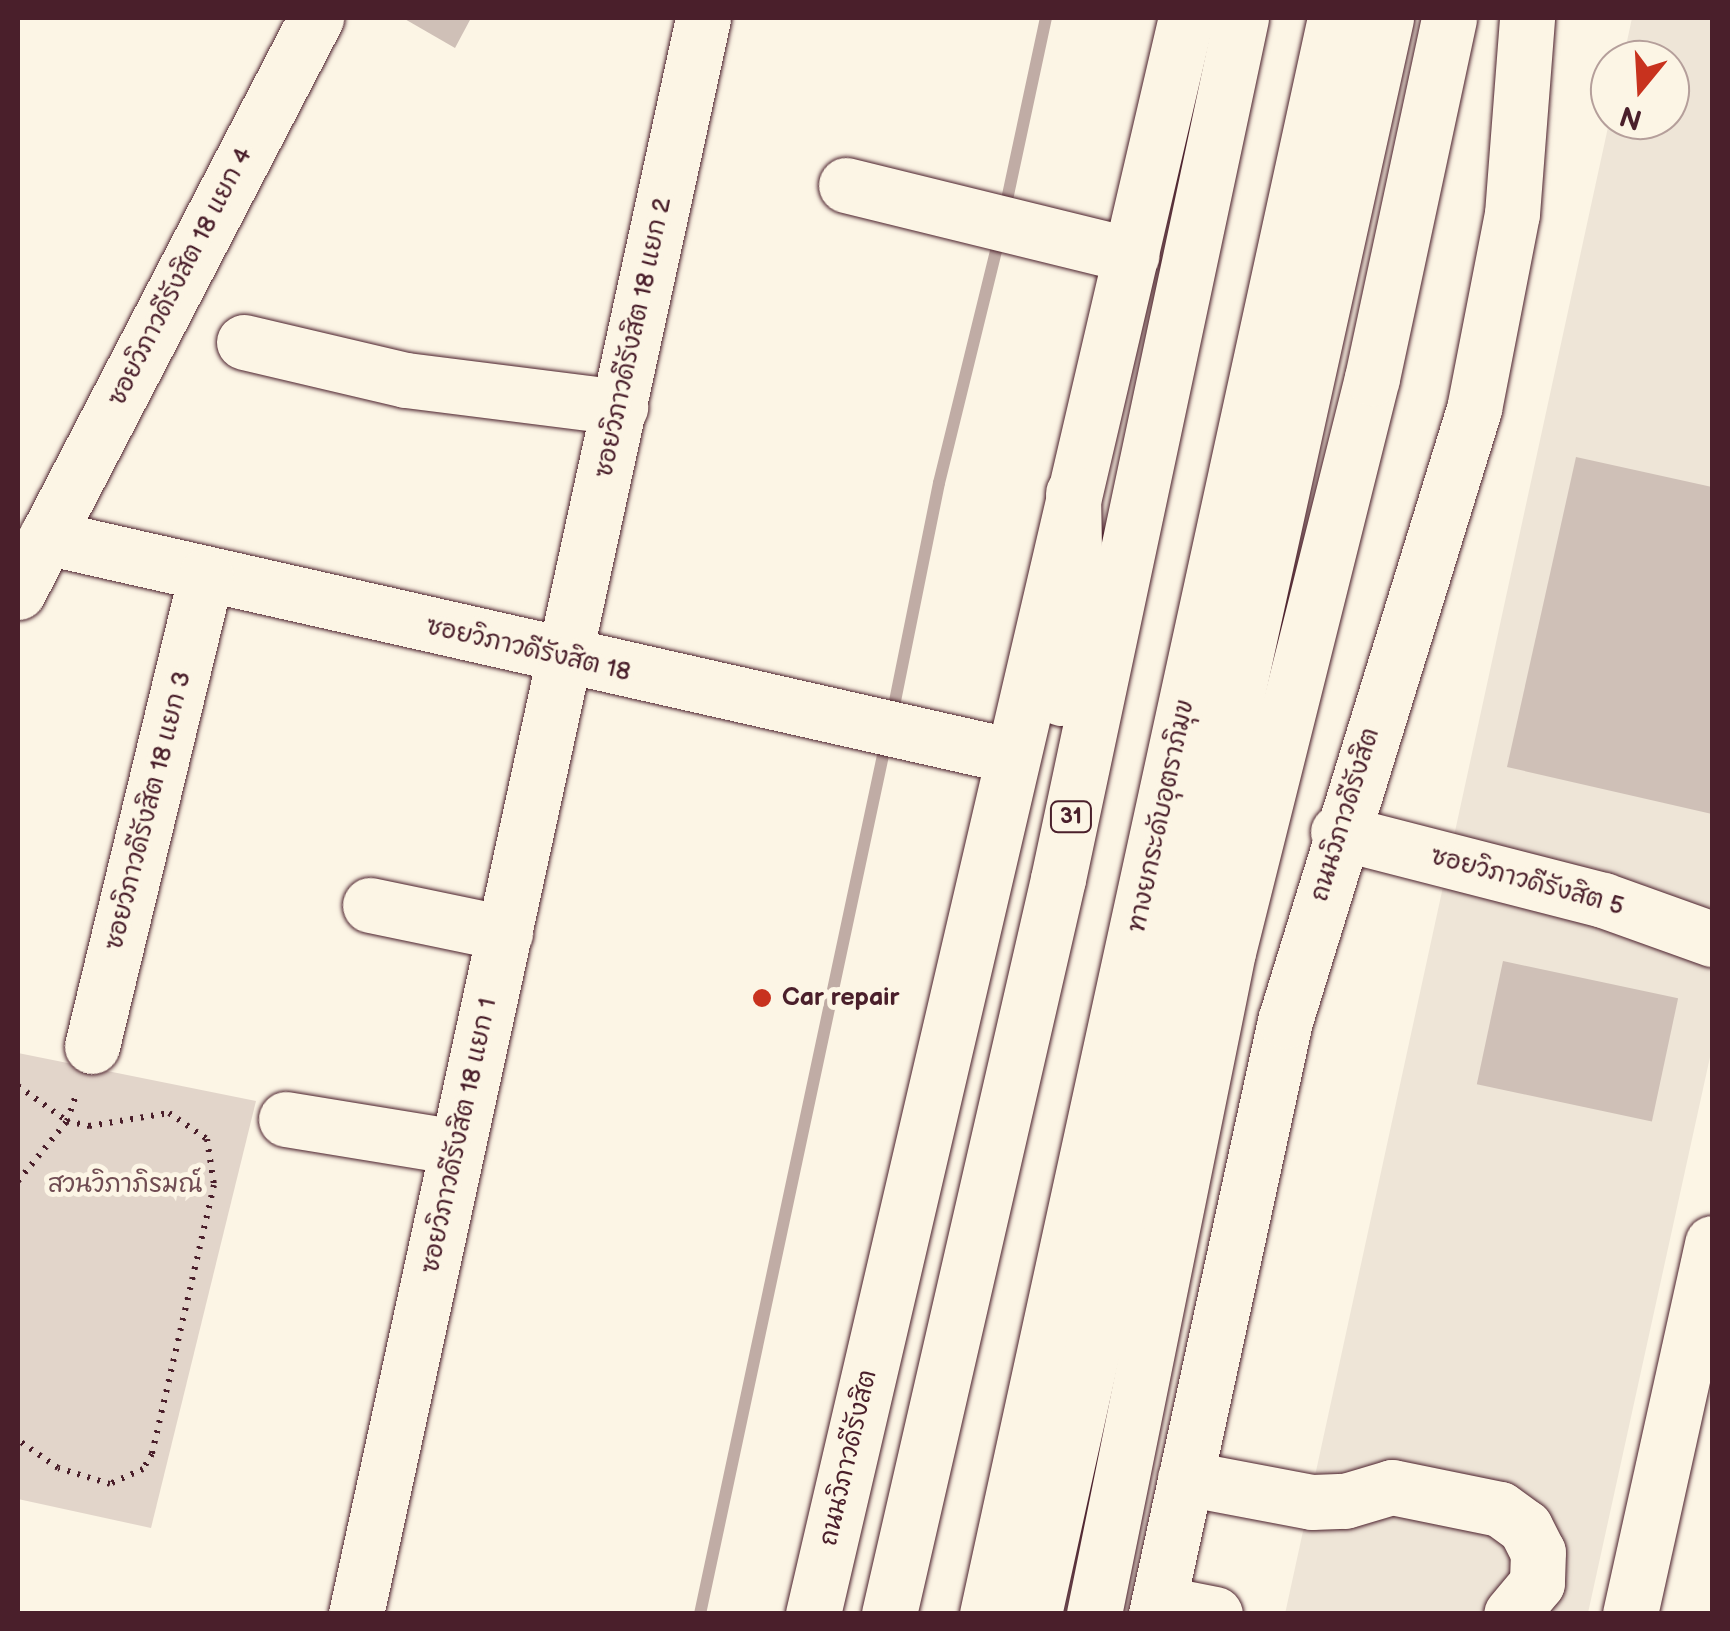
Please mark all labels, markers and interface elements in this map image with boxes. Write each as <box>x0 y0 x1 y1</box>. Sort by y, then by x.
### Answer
north arrow <box>1590 40 1690 140</box>
text: N <box>1616 98 1646 136</box>
street label: ซอยวิภาวดีรังสิต 18 แยก 4 <box>103 143 259 411</box>
street label: ซอยวิภาวดีรังสิต 18 แยก 2 <box>590 195 678 481</box>
street label: ซอยวิภาวดีรังสิต 18 <box>423 612 633 688</box>
street label: ซอยวิภาวดีรังสิต 18 แยก 3 <box>100 668 198 954</box>
street label: ทางยกระดับอุตราภิมุข <box>1123 697 1201 935</box>
street label: ถนนวิภาวดีรังสิต <box>1305 725 1387 905</box>
road number: 31 <box>1048 800 1094 834</box>
street label: ซอยวิภาวดีรังสิต 5 <box>1427 842 1627 922</box>
place label: Car repair <box>782 983 899 1013</box>
marker: Car repair <box>751 987 773 1009</box>
street label: ซอยวิภาวดีรังสิต 18 แยก 1 <box>416 996 504 1276</box>
park label: สวนวิภาภิรมณ์ <box>48 1170 202 1200</box>
street label: ถนนวิภาวดีรังสิต <box>814 1367 884 1549</box>

